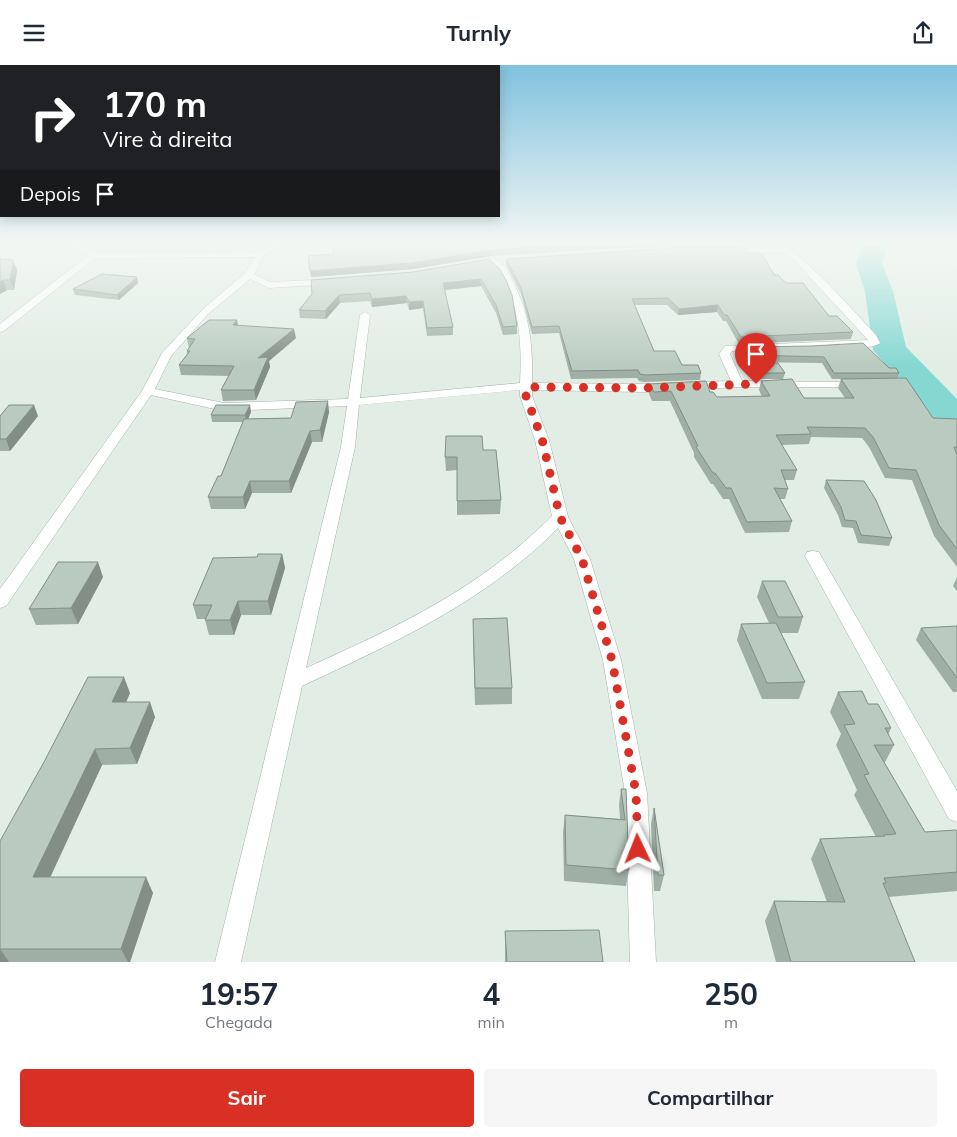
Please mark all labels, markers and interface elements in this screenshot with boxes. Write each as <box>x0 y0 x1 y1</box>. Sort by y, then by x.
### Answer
icon: menu <box>20 19 48 47</box>
text: Turnly <box>446 19 511 47</box>
icon: share <box>909 19 937 47</box>
text: 170 m <box>103 82 207 126</box>
icon: right <box>20 85 85 150</box>
text: Vire à direita <box>103 125 232 153</box>
icon: arrive <box>91 180 119 208</box>
text: Depois <box>20 182 81 206</box>
pin <box>735 333 777 384</box>
icon: arrive <box>742 340 770 368</box>
position arrow <box>611 822 663 874</box>
text: 19:57 <box>199 975 279 1013</box>
text: 4 <box>482 975 500 1013</box>
text: 250 <box>704 975 758 1013</box>
text: Chegada <box>205 1012 273 1032</box>
text: min <box>478 1012 505 1032</box>
text: m <box>724 1012 738 1032</box>
button: Sair <box>20 1069 474 1127</box>
button: Compartilhar <box>484 1069 937 1127</box>

